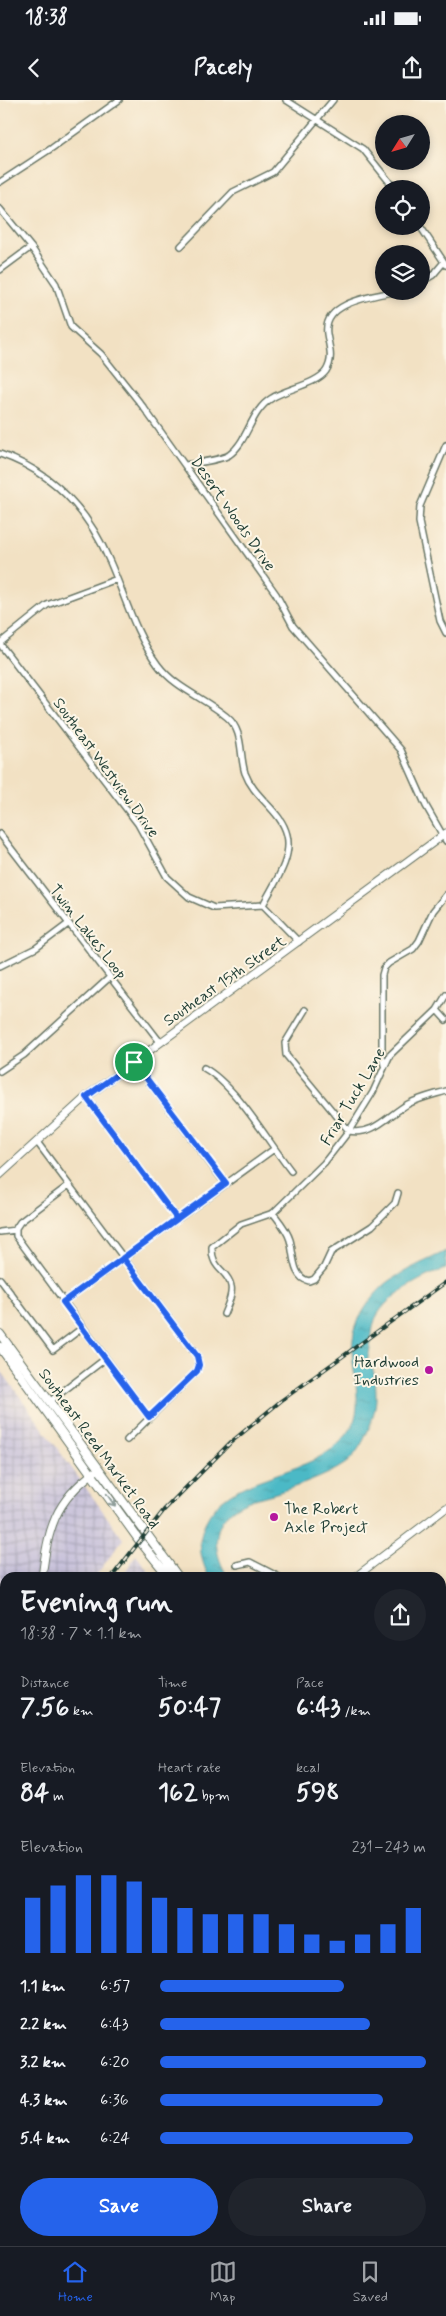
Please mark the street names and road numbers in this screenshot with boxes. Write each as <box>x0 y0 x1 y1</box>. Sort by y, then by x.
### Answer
street label: Desert Woods Drive <box>185 452 280 575</box>
street label: Southeast Westview Drive <box>48 694 164 842</box>
street label: Twin Lakes Loop <box>44 880 131 984</box>
street label: Southeast 15th Street <box>159 931 291 1031</box>
street label: Friar Tuck Lane <box>316 1044 391 1149</box>
street label: Southeast Reed Market Road <box>33 1364 164 1533</box>

